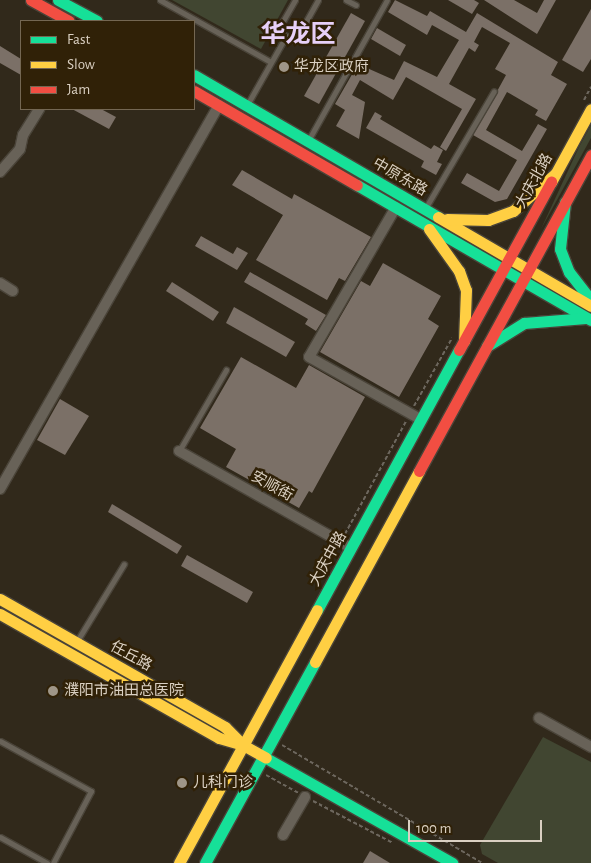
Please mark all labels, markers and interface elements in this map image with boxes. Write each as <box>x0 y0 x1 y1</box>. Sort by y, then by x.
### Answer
legend <box>20 20 195 110</box>
district label: 华龙区 <box>261 20 335 50</box>
text: Fast <box>67 32 90 47</box>
text: Slow <box>67 57 95 72</box>
place label: 华龙区政府 <box>294 58 369 76</box>
marker: 华龙区政府 <box>278 61 290 73</box>
text: Jam <box>67 82 90 97</box>
street label: 大庆北路 <box>512 150 556 212</box>
street label: 中原东路 <box>370 154 430 200</box>
street label: 安顺街 <box>248 467 296 505</box>
street label: 大庆中路 <box>306 528 350 590</box>
street label: 任丘路 <box>107 637 155 675</box>
place label: 濮阳市油田总医院 <box>64 682 184 700</box>
marker: 濮阳市油田总医院 <box>46 684 60 698</box>
place label: 儿科门诊 <box>193 774 253 792</box>
marker: 儿科门诊 <box>175 776 189 790</box>
scale bar <box>411 810 545 842</box>
text: 100 m <box>416 821 451 836</box>

